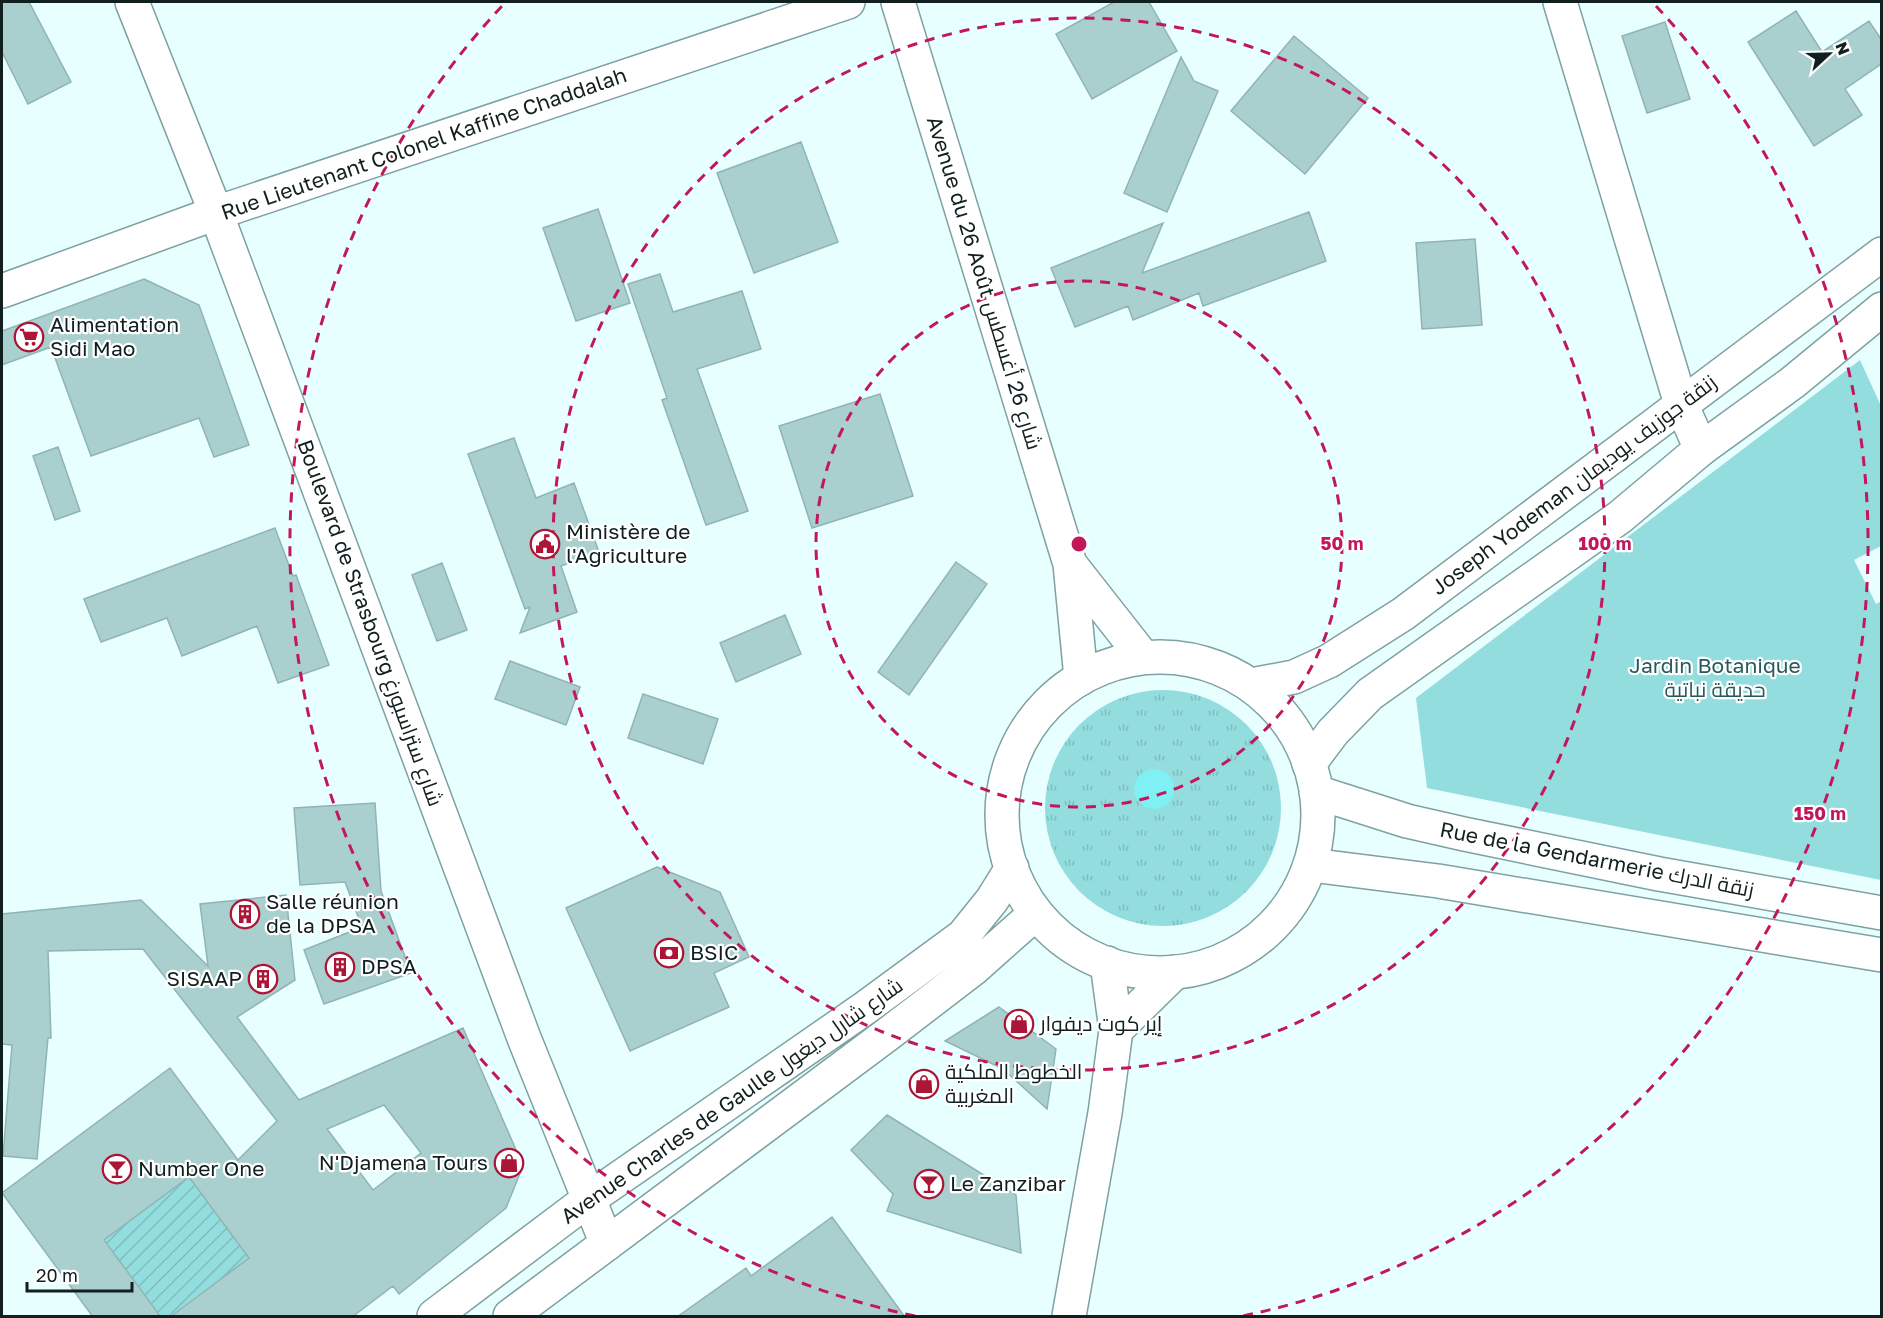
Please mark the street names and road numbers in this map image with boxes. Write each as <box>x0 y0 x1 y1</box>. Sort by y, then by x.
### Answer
street label: Rue Lieutenant Colonel Kaffine Chaddalah <box>217 61 630 225</box>
street label: Avenue du 26 Août شارع 26 أغسطس <box>920 113 1048 453</box>
street label: Joseph Yodeman زنقة جوزيف يوديمان <box>1426 368 1722 601</box>
street label: Boulevard de Strasbourg شارع ستراسبورغ <box>290 436 450 810</box>
street label: Rue de la Gendarmerie زنقة الدرك <box>1438 816 1757 902</box>
street label: Avenue Charles de Gaulle شارع شارل ديغول <box>555 971 909 1231</box>

